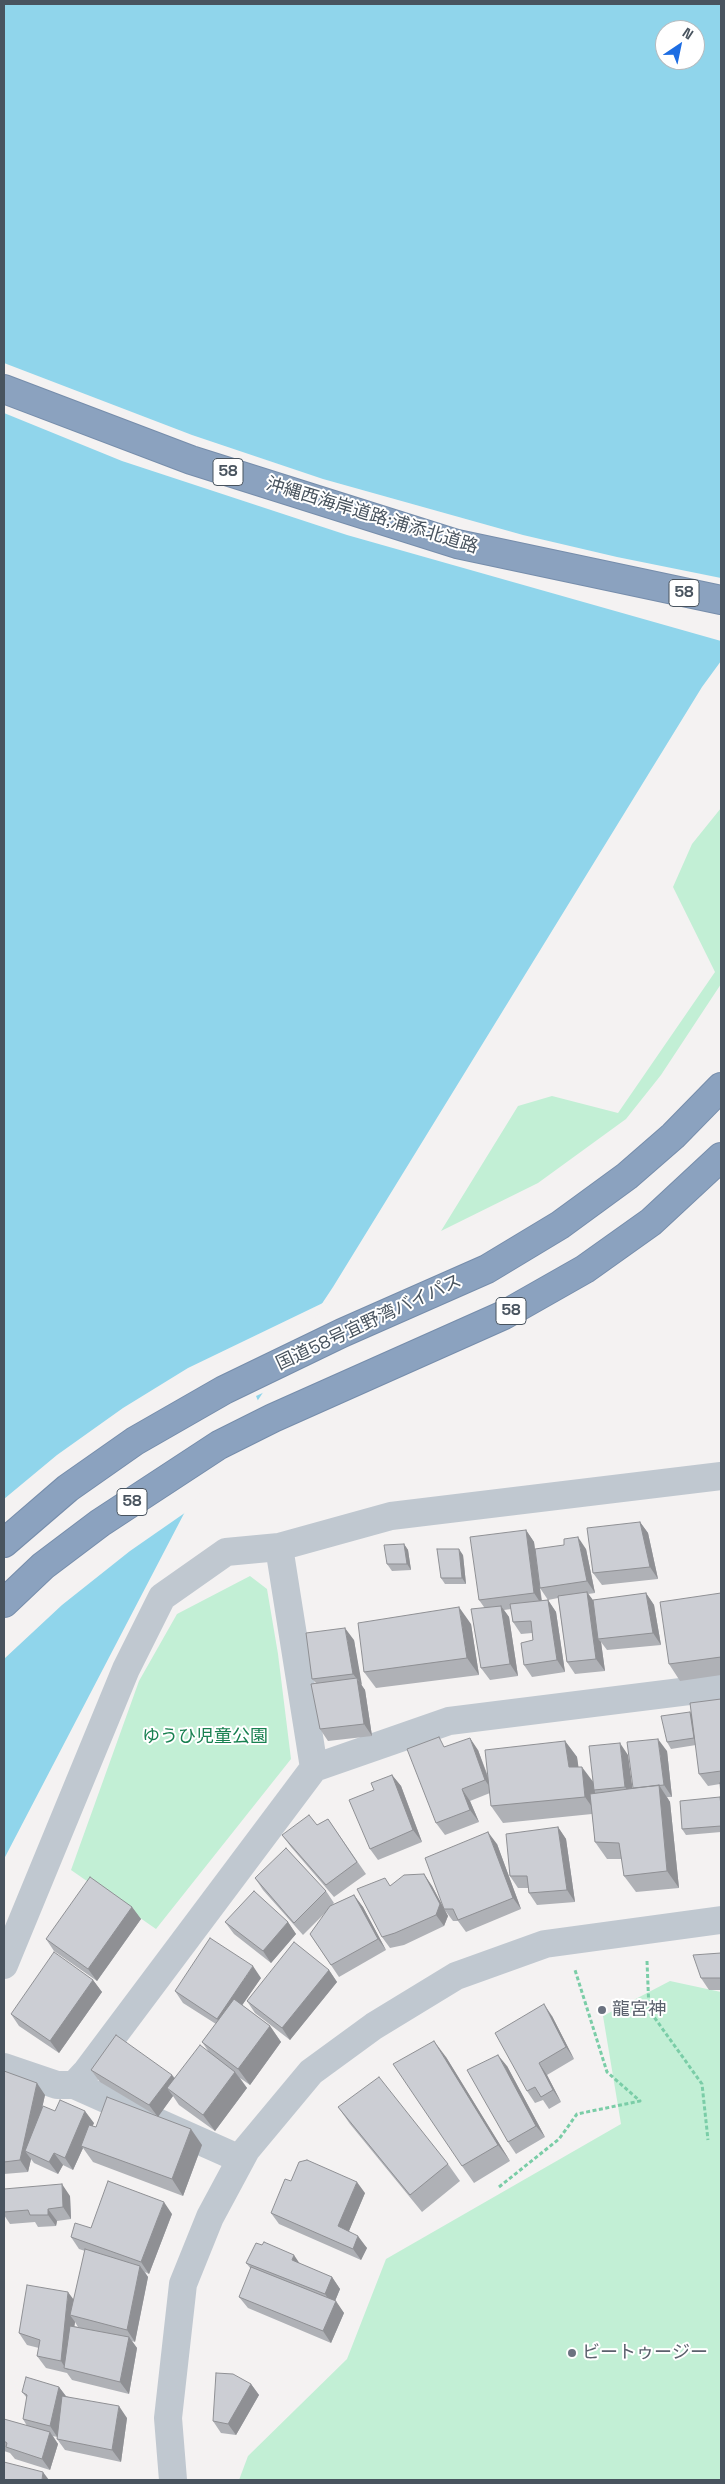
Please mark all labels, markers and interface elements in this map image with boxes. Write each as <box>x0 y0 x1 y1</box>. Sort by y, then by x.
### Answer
north arrow <box>655 20 705 70</box>
text: N <box>679 23 697 43</box>
road number: 58 <box>213 458 243 486</box>
street label: 沖縄西海岸道路;浦添北道路 <box>263 473 481 559</box>
road number: 58 <box>669 580 699 606</box>
street label: 国道58号宜野湾バイパス <box>273 1271 465 1375</box>
road number: 58 <box>496 1298 526 1324</box>
road number: 58 <box>117 1488 147 1515</box>
park label: ゆうひ児童公園 <box>142 1726 268 1748</box>
place label: 龍宮神 <box>612 1999 666 2021</box>
marker: 龍宮神 <box>596 2004 608 2016</box>
place label: ビートゥージー <box>582 2342 708 2364</box>
marker: ビートゥージー <box>566 2347 578 2359</box>

